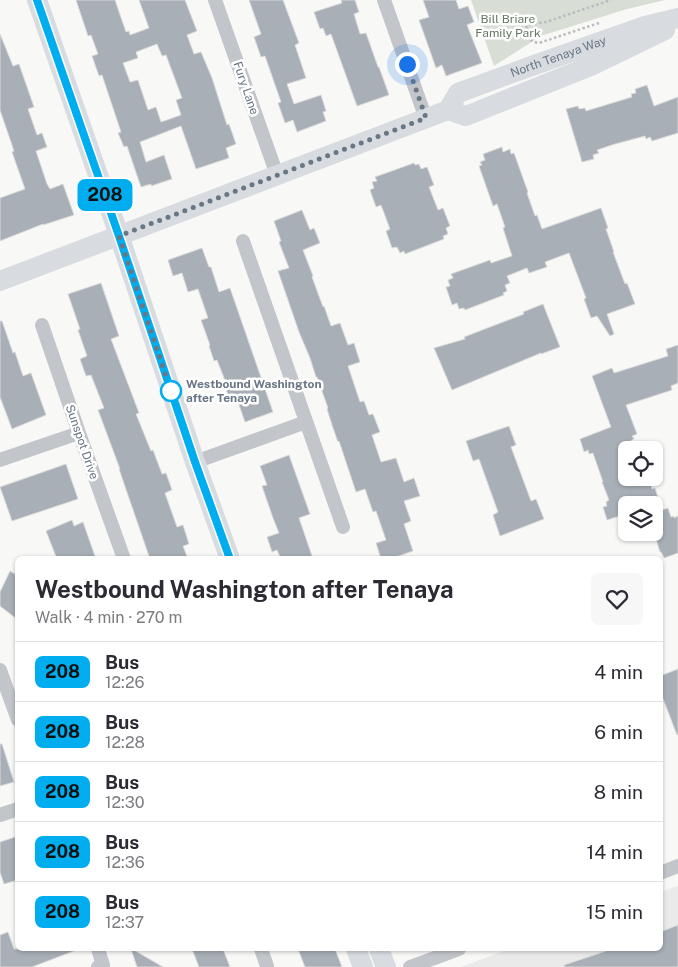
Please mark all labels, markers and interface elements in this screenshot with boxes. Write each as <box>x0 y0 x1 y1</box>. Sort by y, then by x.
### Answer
park label: Bill Briare Family Park <box>475 12 541 40</box>
street label: North Tenaya Way <box>509 33 609 80</box>
your location <box>395 52 420 77</box>
street label: Fury Lane <box>230 60 262 117</box>
line badge: 208 <box>76 179 134 211</box>
text: 208 <box>87 184 123 205</box>
place label: Westbound Washington after Tenaya <box>186 377 322 405</box>
marker: Westbound Washington after Tenaya <box>160 380 182 402</box>
street label: Sunspot Drive <box>63 403 101 481</box>
map controls <box>618 441 663 541</box>
button: locate <box>618 441 663 486</box>
button: layers <box>618 496 663 541</box>
button: heart <box>591 573 643 625</box>
text: Westbound Washington after Tenaya <box>35 575 454 603</box>
text: Walk · 4 min · 270 m <box>35 608 182 627</box>
text: Bus <box>105 651 139 673</box>
text: 208 <box>45 661 80 682</box>
text: 4 min <box>594 661 643 683</box>
text: 12:26 <box>105 673 145 692</box>
text: Bus <box>105 711 139 733</box>
text: 208 <box>45 721 80 742</box>
text: 6 min <box>594 721 643 743</box>
text: 12:28 <box>105 733 145 752</box>
text: Bus <box>105 771 139 793</box>
text: 208 <box>45 781 80 802</box>
text: 8 min <box>594 781 643 803</box>
text: 12:30 <box>105 793 145 812</box>
text: Bus <box>105 831 139 853</box>
text: 208 <box>45 841 80 862</box>
text: 14 min <box>586 841 643 863</box>
text: 12:36 <box>105 853 145 872</box>
text: Bus <box>105 891 139 913</box>
text: 208 <box>45 901 80 922</box>
text: 15 min <box>586 901 643 923</box>
text: 12:37 <box>105 913 144 932</box>

